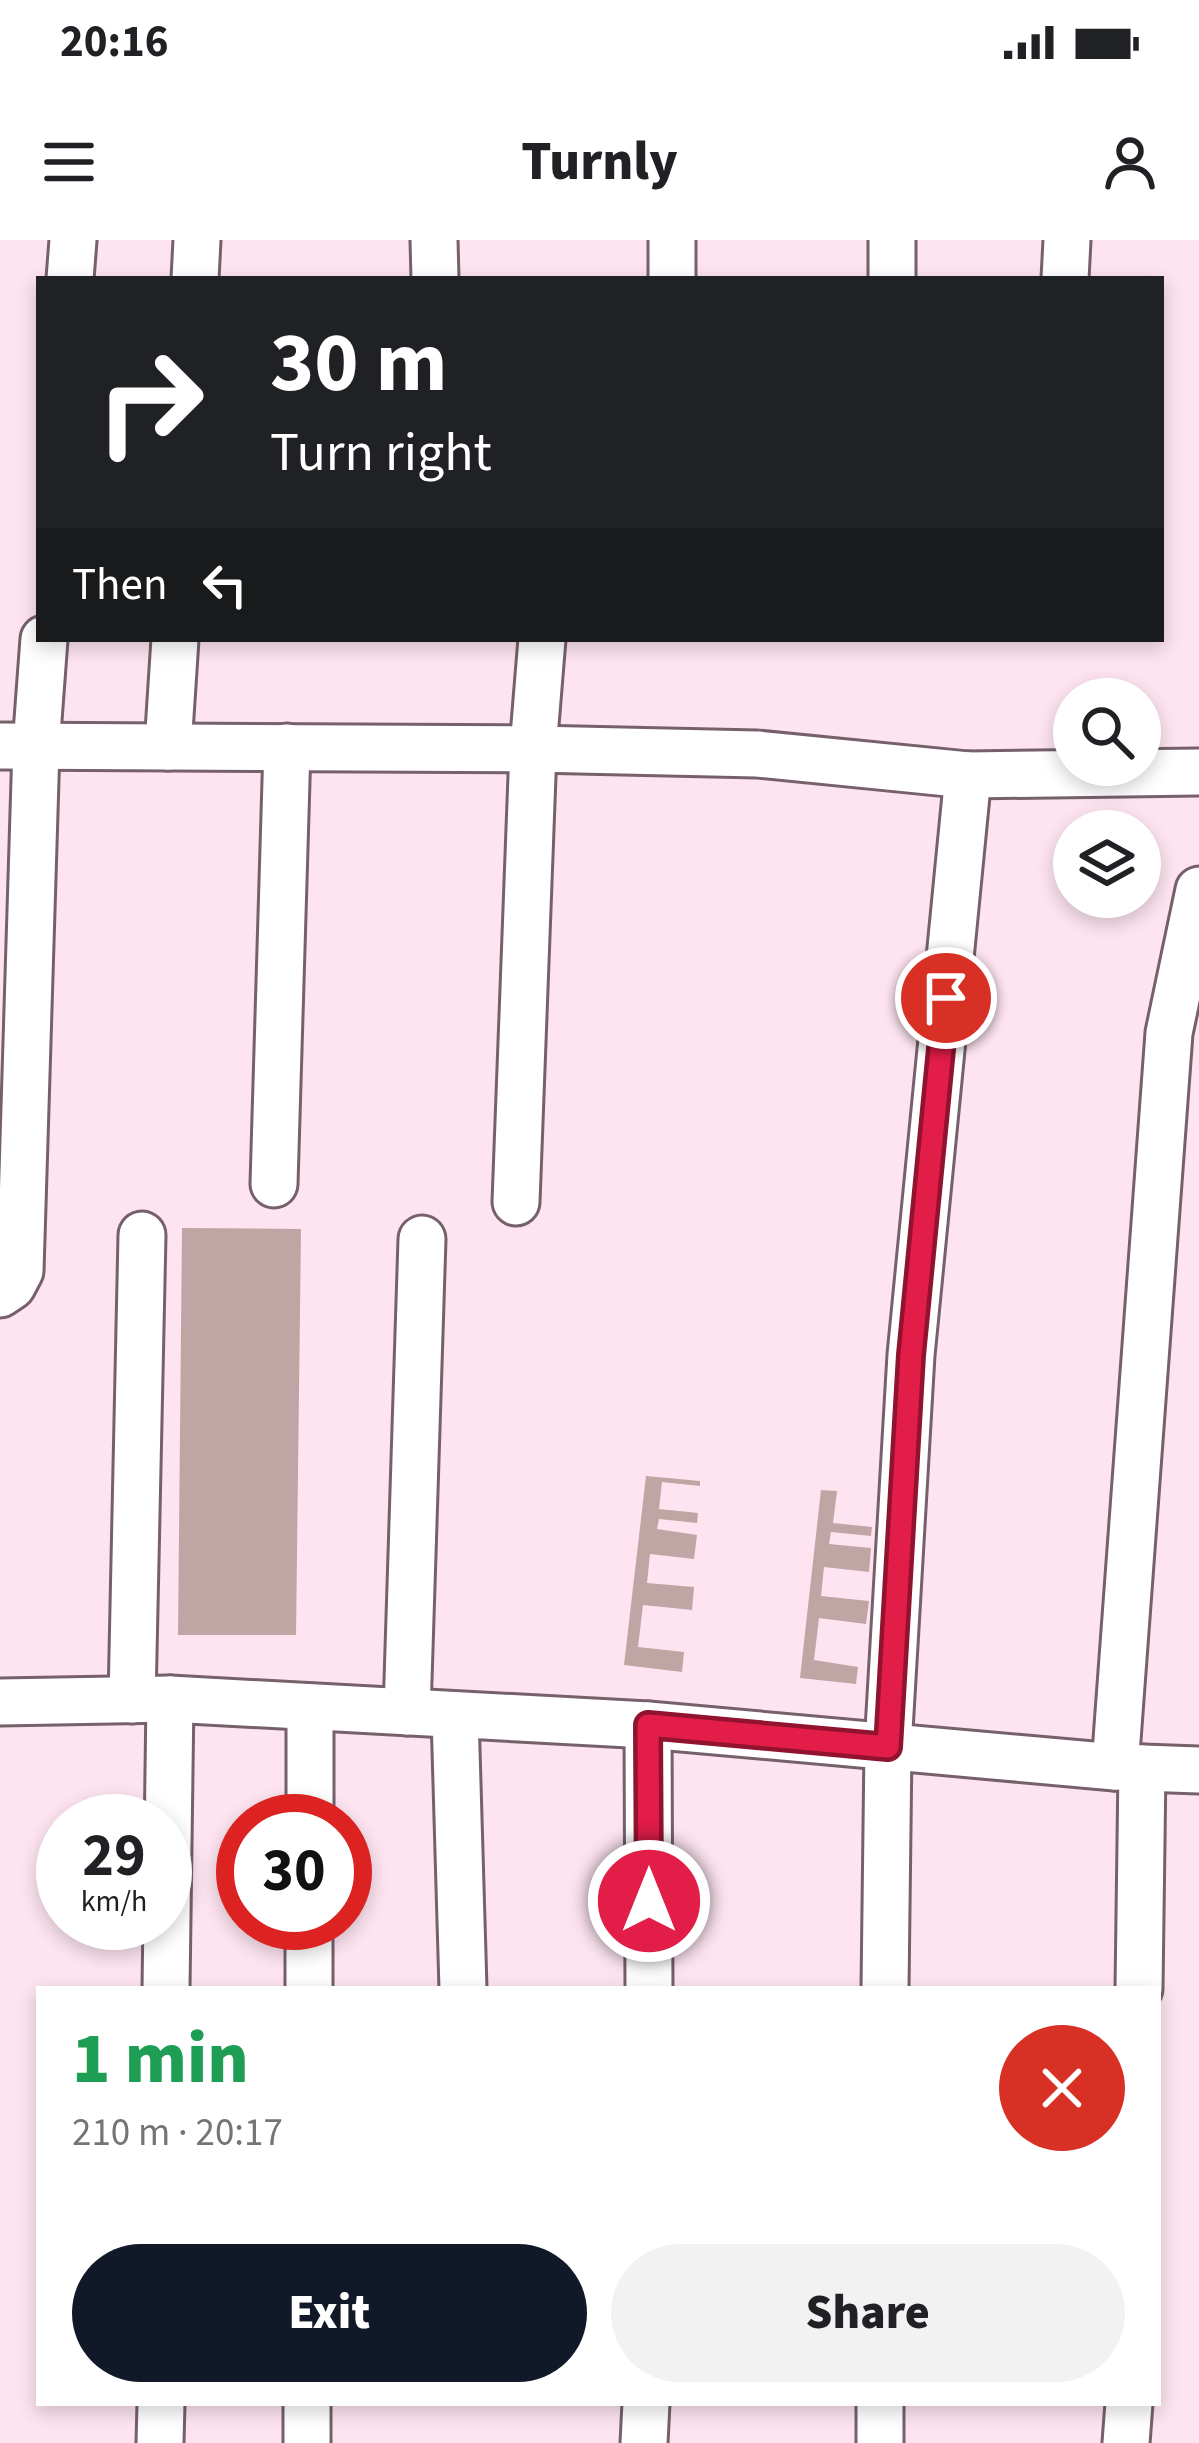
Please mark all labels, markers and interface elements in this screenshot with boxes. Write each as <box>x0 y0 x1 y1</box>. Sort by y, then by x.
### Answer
text: 20:16 <box>60 10 169 74</box>
text: Turnly <box>521 124 678 201</box>
icon: menu <box>36 129 102 195</box>
icon: person <box>1097 129 1163 195</box>
text: 30 m <box>270 304 448 424</box>
icon: right <box>72 324 228 480</box>
text: Turn right <box>270 415 492 492</box>
icon: left <box>192 552 258 618</box>
text: Then <box>72 553 168 617</box>
map controls <box>1053 678 1161 918</box>
button: search <box>1053 678 1161 786</box>
button: layers <box>1053 810 1161 918</box>
pin <box>895 947 997 1049</box>
icon: arrive <box>913 965 979 1031</box>
speed limit sign: 30 <box>216 1794 372 1950</box>
text: 29 <box>82 1814 146 1899</box>
position arrow <box>586 1838 712 1964</box>
text: km/h <box>81 1880 147 1923</box>
text: 1 min <box>72 2008 249 2111</box>
button: close <box>999 2025 1125 2151</box>
text: 210 m · 20:17 <box>72 2105 283 2161</box>
button: Exit <box>72 2244 587 2382</box>
button: Share <box>611 2244 1125 2382</box>

